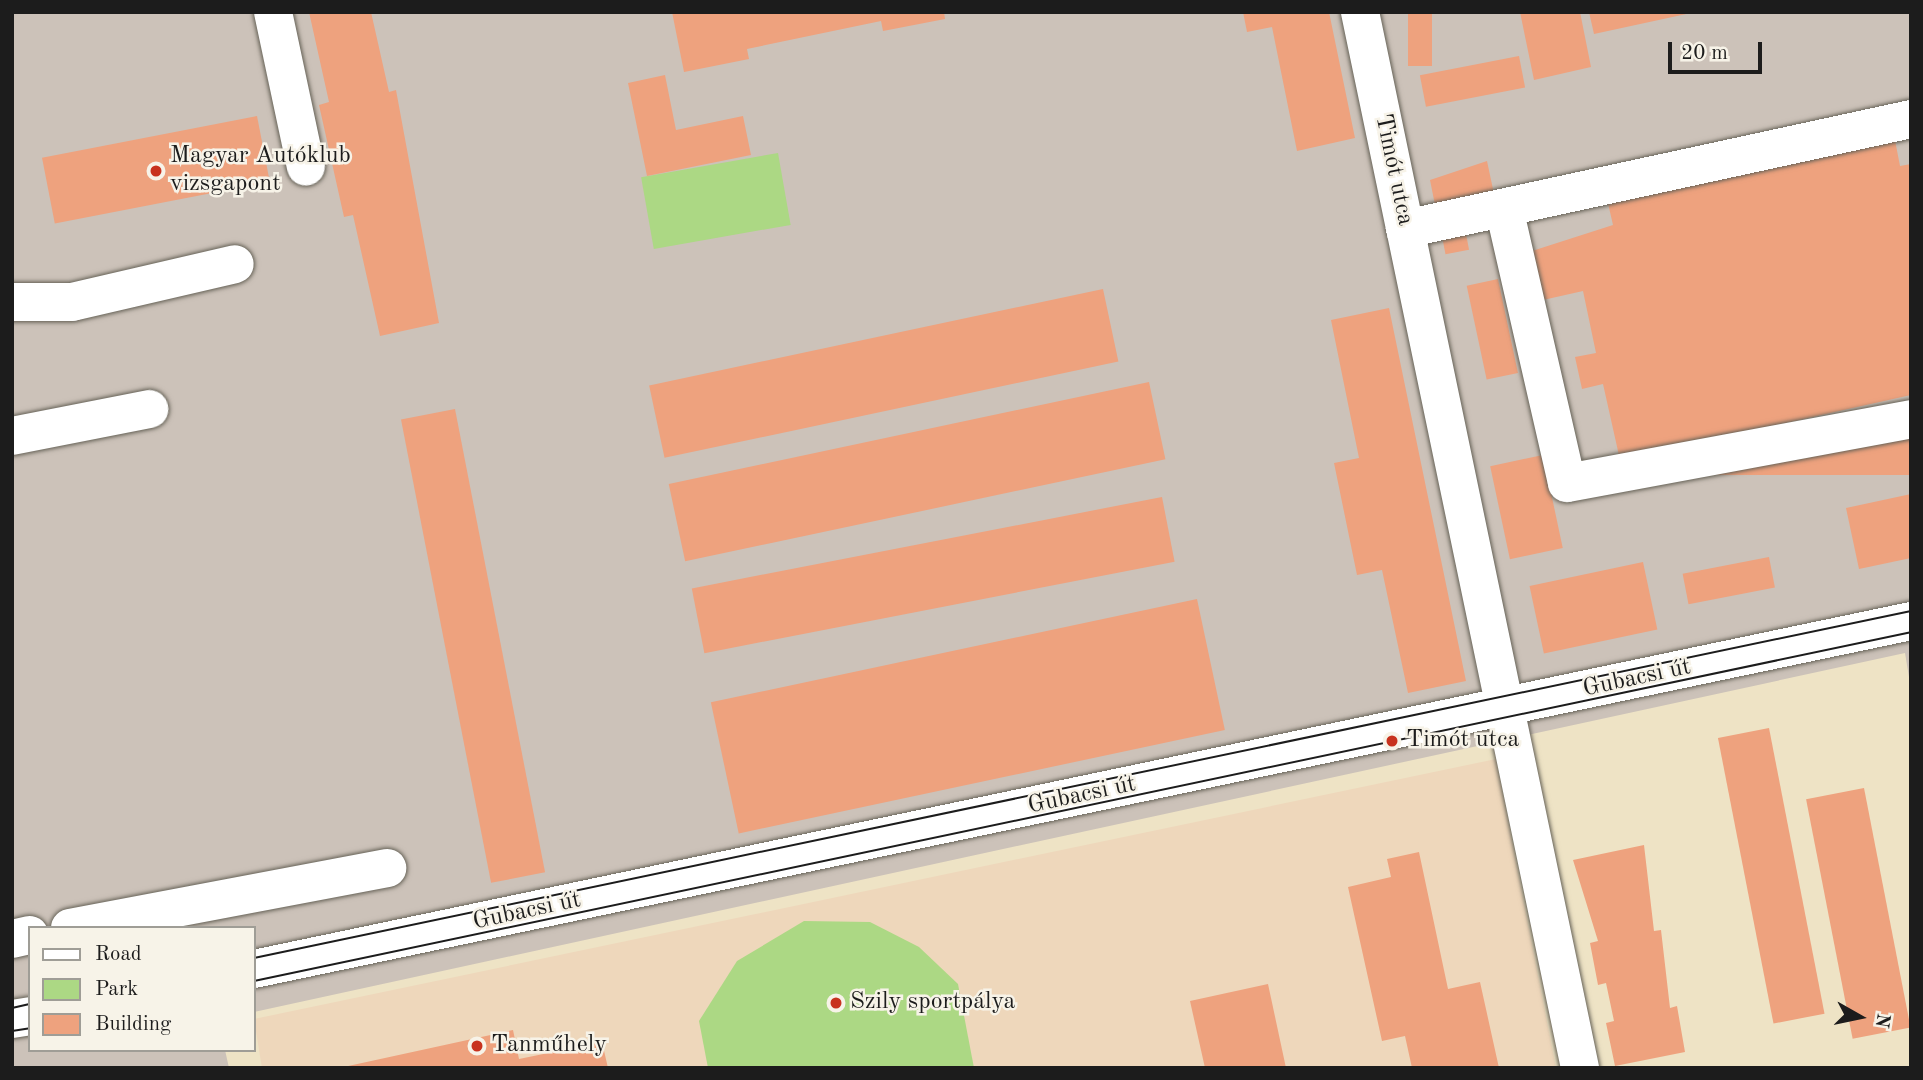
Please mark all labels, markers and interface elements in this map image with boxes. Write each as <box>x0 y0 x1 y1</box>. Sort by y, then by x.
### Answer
scale bar <box>1671 28 1766 72</box>
text: 20 m <box>1681 43 1728 64</box>
street label: Timót utca <box>1367 112 1419 228</box>
place label: Magyar Autóklub vizsgapont <box>170 143 351 199</box>
marker: Magyar Autóklub vizsgapont <box>148 163 164 179</box>
street label: Gubacsi út <box>1580 654 1694 704</box>
place label: Timót utca <box>1406 727 1519 755</box>
marker: Timót utca <box>1384 733 1400 749</box>
street label: Gubacsi út <box>1025 771 1139 821</box>
street label: Gubacsi út <box>470 887 584 937</box>
legend <box>28 926 256 1052</box>
text: Road <box>95 944 142 965</box>
text: Park <box>95 979 138 1000</box>
north arrow <box>1825 982 1895 1052</box>
place label: Szily sportpálya <box>850 989 1015 1017</box>
marker: Szily sportpálya <box>828 995 844 1011</box>
text: N <box>1871 1012 1892 1029</box>
text: Building <box>95 1014 171 1035</box>
place label: Tanműhely <box>491 1032 607 1060</box>
marker: Tanműhely <box>469 1038 485 1054</box>

